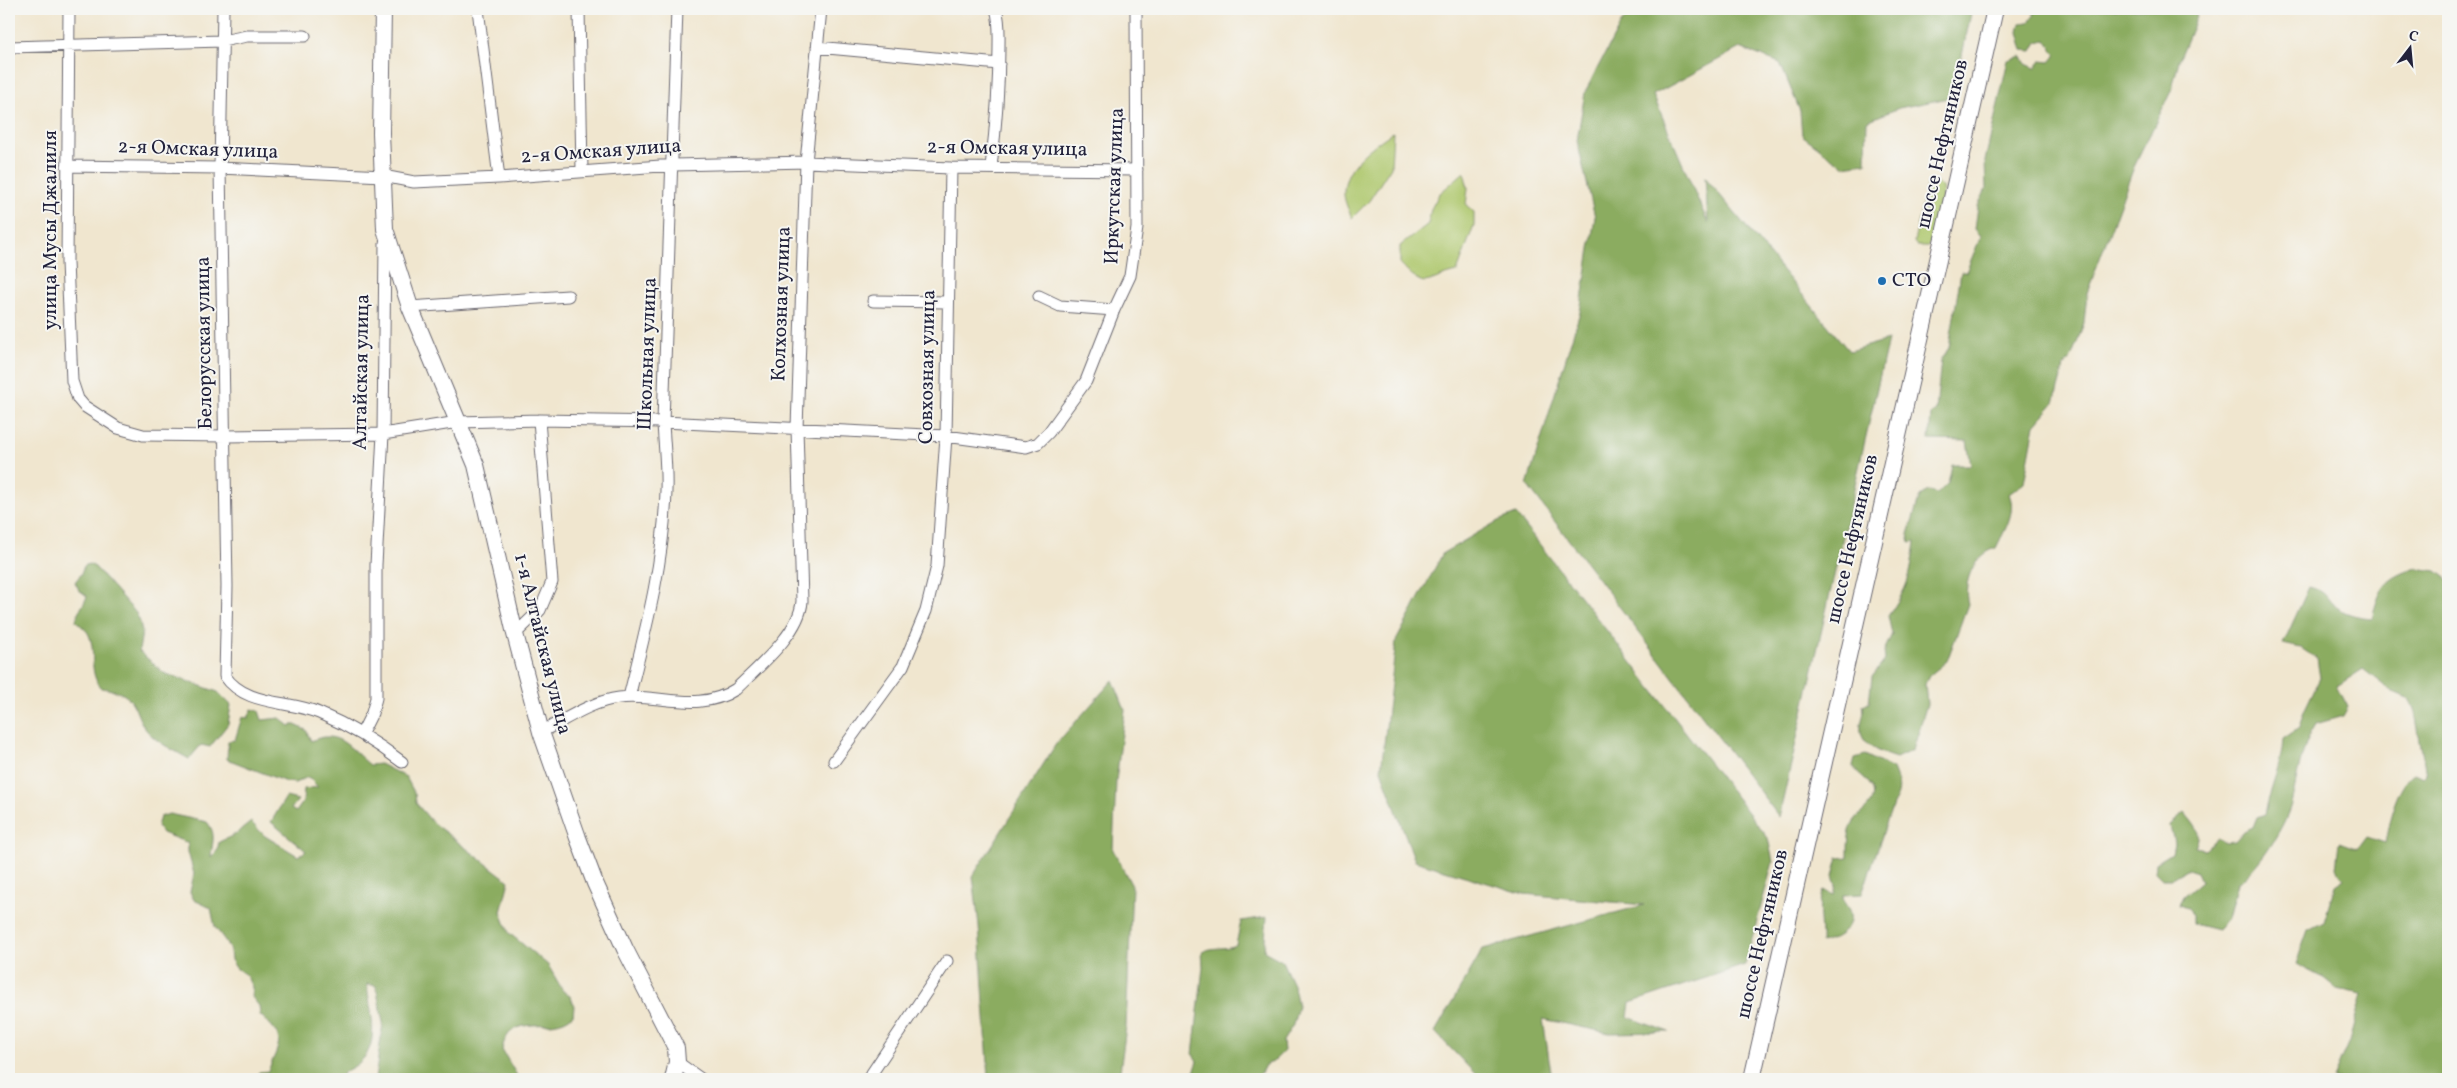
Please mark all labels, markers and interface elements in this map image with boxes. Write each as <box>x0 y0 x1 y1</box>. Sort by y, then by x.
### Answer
north arrow <box>2384 22 2434 72</box>
text: С <box>2406 27 2420 47</box>
street label: шоссе Нефтяников <box>1910 57 1976 231</box>
street label: Иркутская улица <box>1098 107 1132 265</box>
street label: улица Мусы Джалиля <box>37 130 65 330</box>
street label: 2-я Омская улица <box>520 132 682 172</box>
street label: 2-я Омская улица <box>117 133 279 167</box>
street label: 2-я Омская улица <box>926 134 1088 164</box>
street label: Колхозная улица <box>765 226 799 382</box>
street label: Белорусская улица <box>189 256 221 430</box>
place label: СТО <box>1892 267 1931 295</box>
marker: СТО <box>1876 275 1888 287</box>
street label: Школьная улица <box>631 277 665 431</box>
street label: Совхозная улица <box>913 290 943 444</box>
street label: Алтайская улица <box>347 294 377 450</box>
street label: шоссе Нефтяников <box>1820 452 1886 626</box>
street label: 1-я Алтайская улица <box>506 550 578 738</box>
street label: шоссе Нефтяников <box>1730 847 1796 1021</box>

